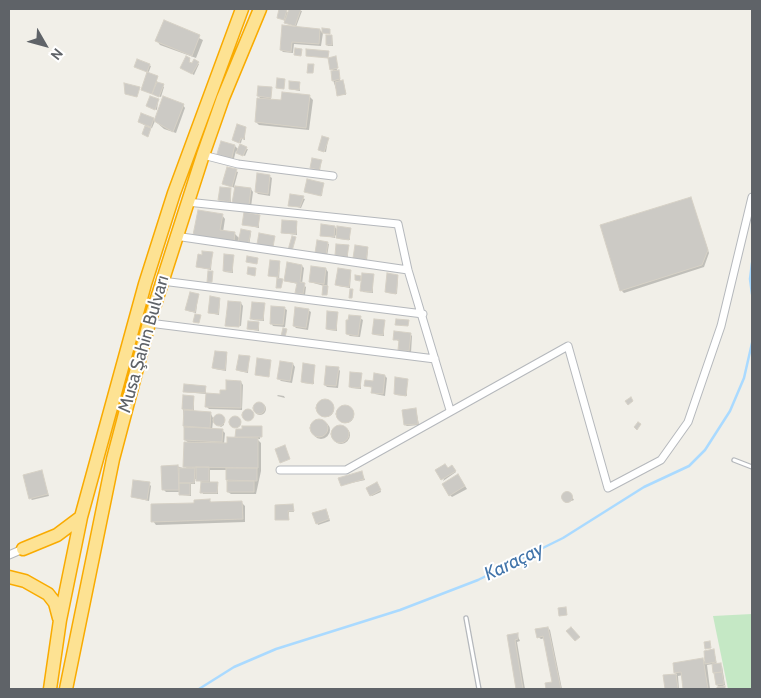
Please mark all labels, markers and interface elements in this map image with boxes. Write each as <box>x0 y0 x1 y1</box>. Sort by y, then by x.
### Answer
north arrow <box>20 20 70 70</box>
text: N <box>47 45 67 64</box>
street label: Musa Şahin Bulvarı <box>114 273 174 415</box>
water label: Karaçay <box>481 538 547 586</box>

